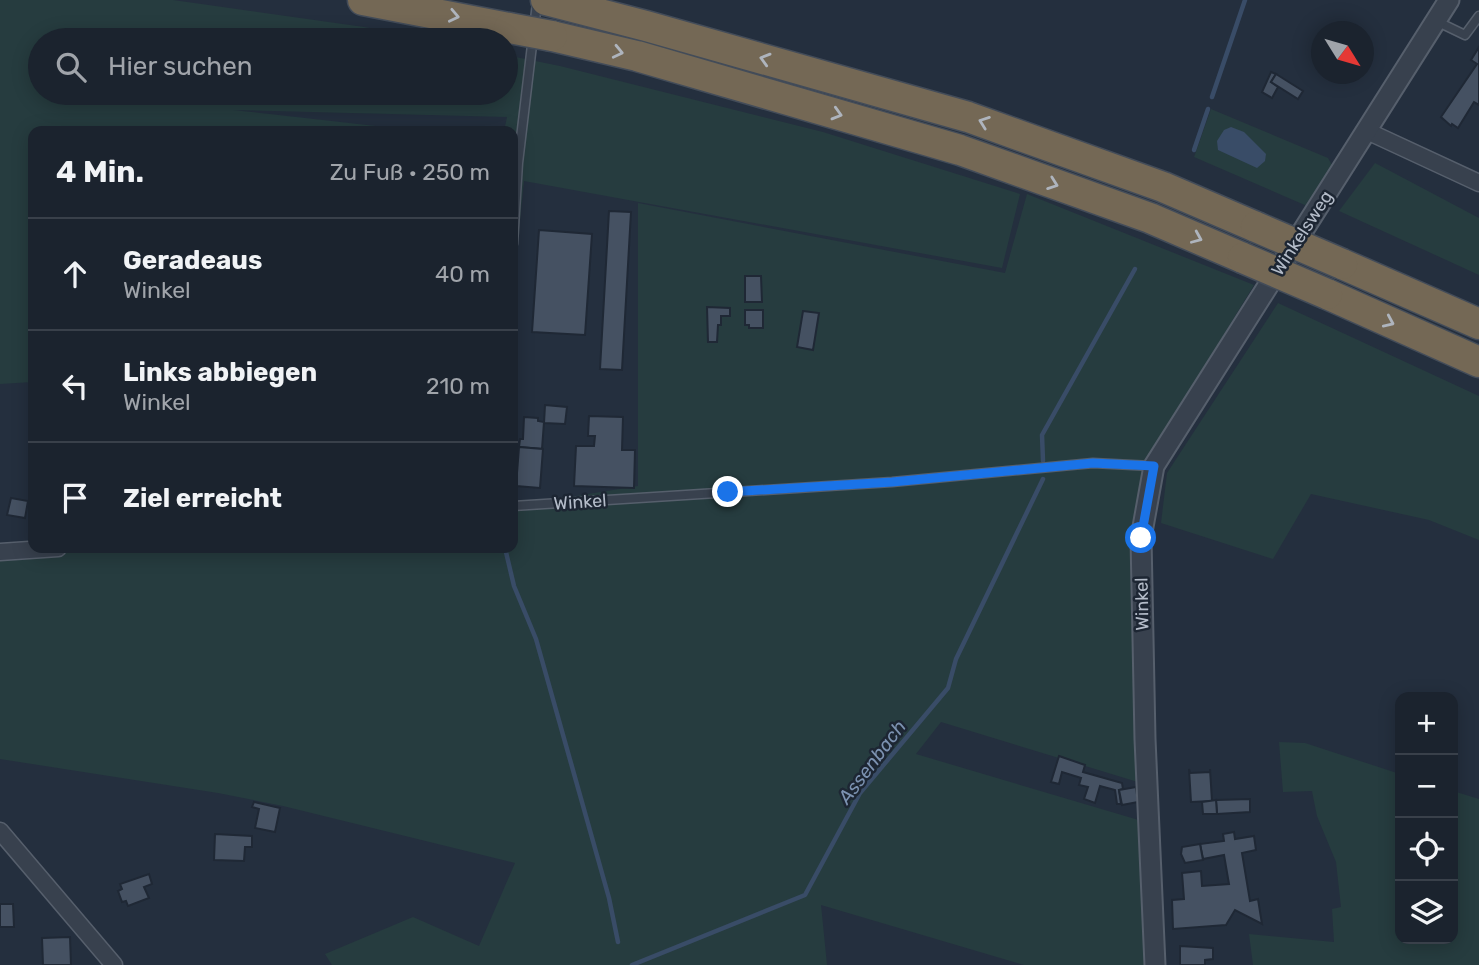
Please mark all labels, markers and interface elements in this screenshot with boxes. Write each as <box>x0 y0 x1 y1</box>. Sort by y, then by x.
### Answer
one-way arrow <box>448 8 460 23</box>
north arrow <box>1311 21 1374 84</box>
search box <box>28 28 518 105</box>
one-way arrow <box>612 44 624 58</box>
icon: search <box>52 48 90 86</box>
text: Hier suchen <box>108 51 253 82</box>
one-way arrow <box>759 53 771 68</box>
one-way arrow <box>831 106 843 121</box>
one-way arrow <box>978 116 990 130</box>
text: 4 Min. <box>56 154 144 190</box>
text: Zu Fuß · 250 m <box>330 158 490 186</box>
one-way arrow <box>1047 175 1059 189</box>
street label: Winkelsweg <box>1266 186 1338 280</box>
one-way arrow <box>1190 230 1202 244</box>
text: Geradeaus <box>123 245 262 276</box>
icon: ahead <box>56 255 94 293</box>
text: 40 m <box>435 260 490 288</box>
text: Winkel <box>123 276 191 304</box>
one-way arrow <box>1382 314 1395 328</box>
text: Links abbiegen <box>123 357 317 388</box>
icon: left <box>56 367 94 405</box>
text: 210 m <box>426 372 490 400</box>
text: Winkel <box>123 388 191 416</box>
route end <box>712 476 743 507</box>
icon: arrive <box>56 479 94 517</box>
text: Ziel erreicht <box>123 483 282 514</box>
street label: Winkel <box>553 489 607 515</box>
route start <box>1125 522 1156 553</box>
street label: Winkel <box>1131 577 1153 631</box>
map controls <box>1395 692 1458 944</box>
button: + <box>1395 692 1458 755</box>
water label: Assenbach <box>833 716 911 809</box>
button: − <box>1395 755 1458 818</box>
button: locate <box>1395 818 1458 881</box>
button: layers <box>1395 881 1458 944</box>

